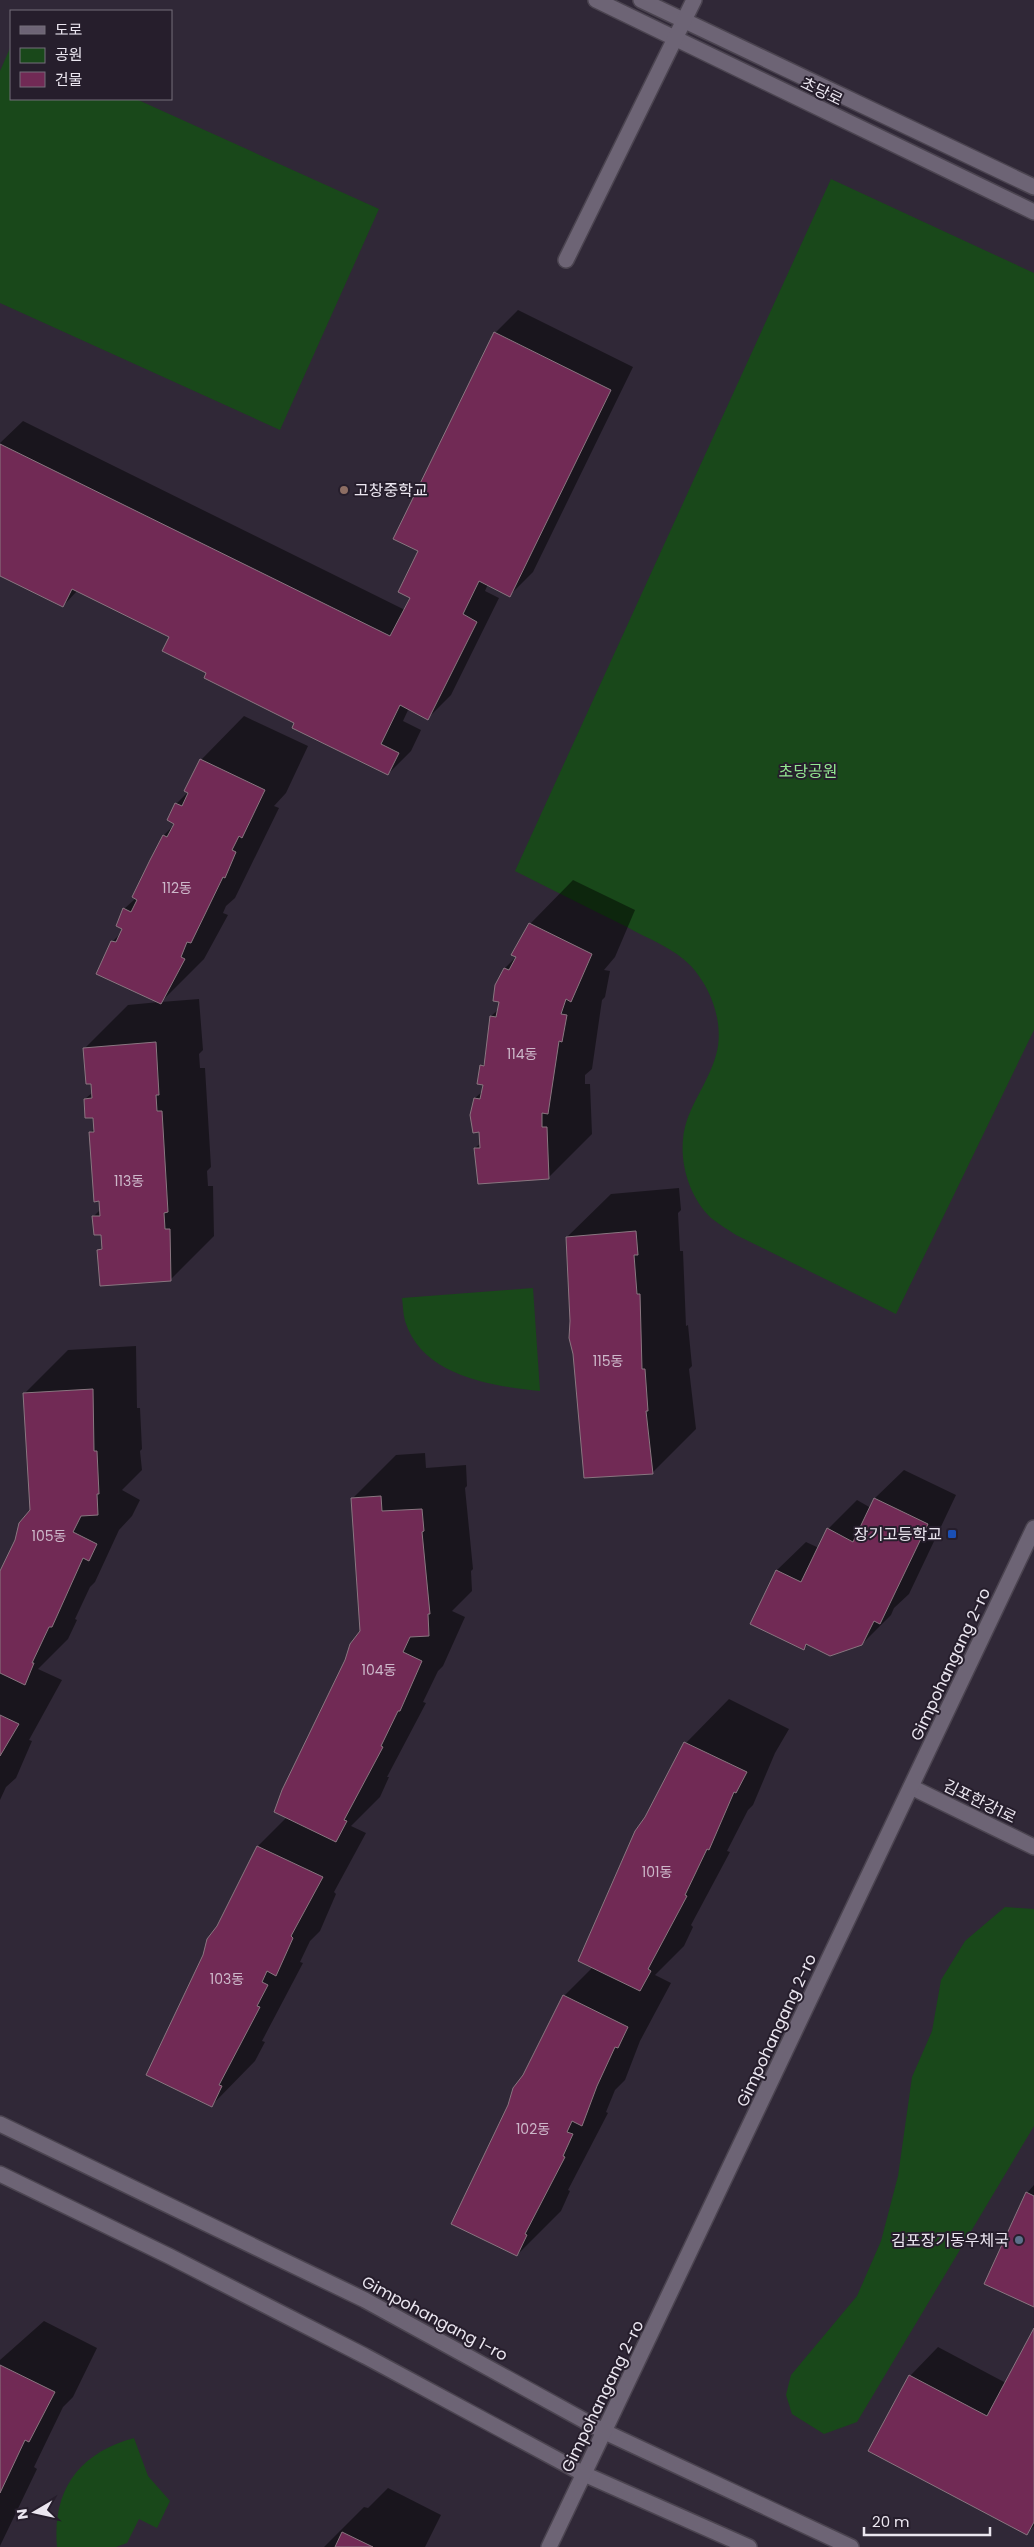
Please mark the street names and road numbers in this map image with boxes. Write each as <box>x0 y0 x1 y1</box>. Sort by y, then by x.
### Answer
street label: 초당로 <box>797 71 847 112</box>
street label: Gimpohangang 2-ro <box>905 1584 996 1744</box>
street label: 김포한강1로 <box>939 1774 1020 1829</box>
street label: Gimpohangang 2-ro <box>731 1950 822 2110</box>
street label: Gimpohangang 1-ro <box>358 2270 512 2367</box>
street label: Gimpohangang 2-ro <box>556 2316 649 2476</box>

